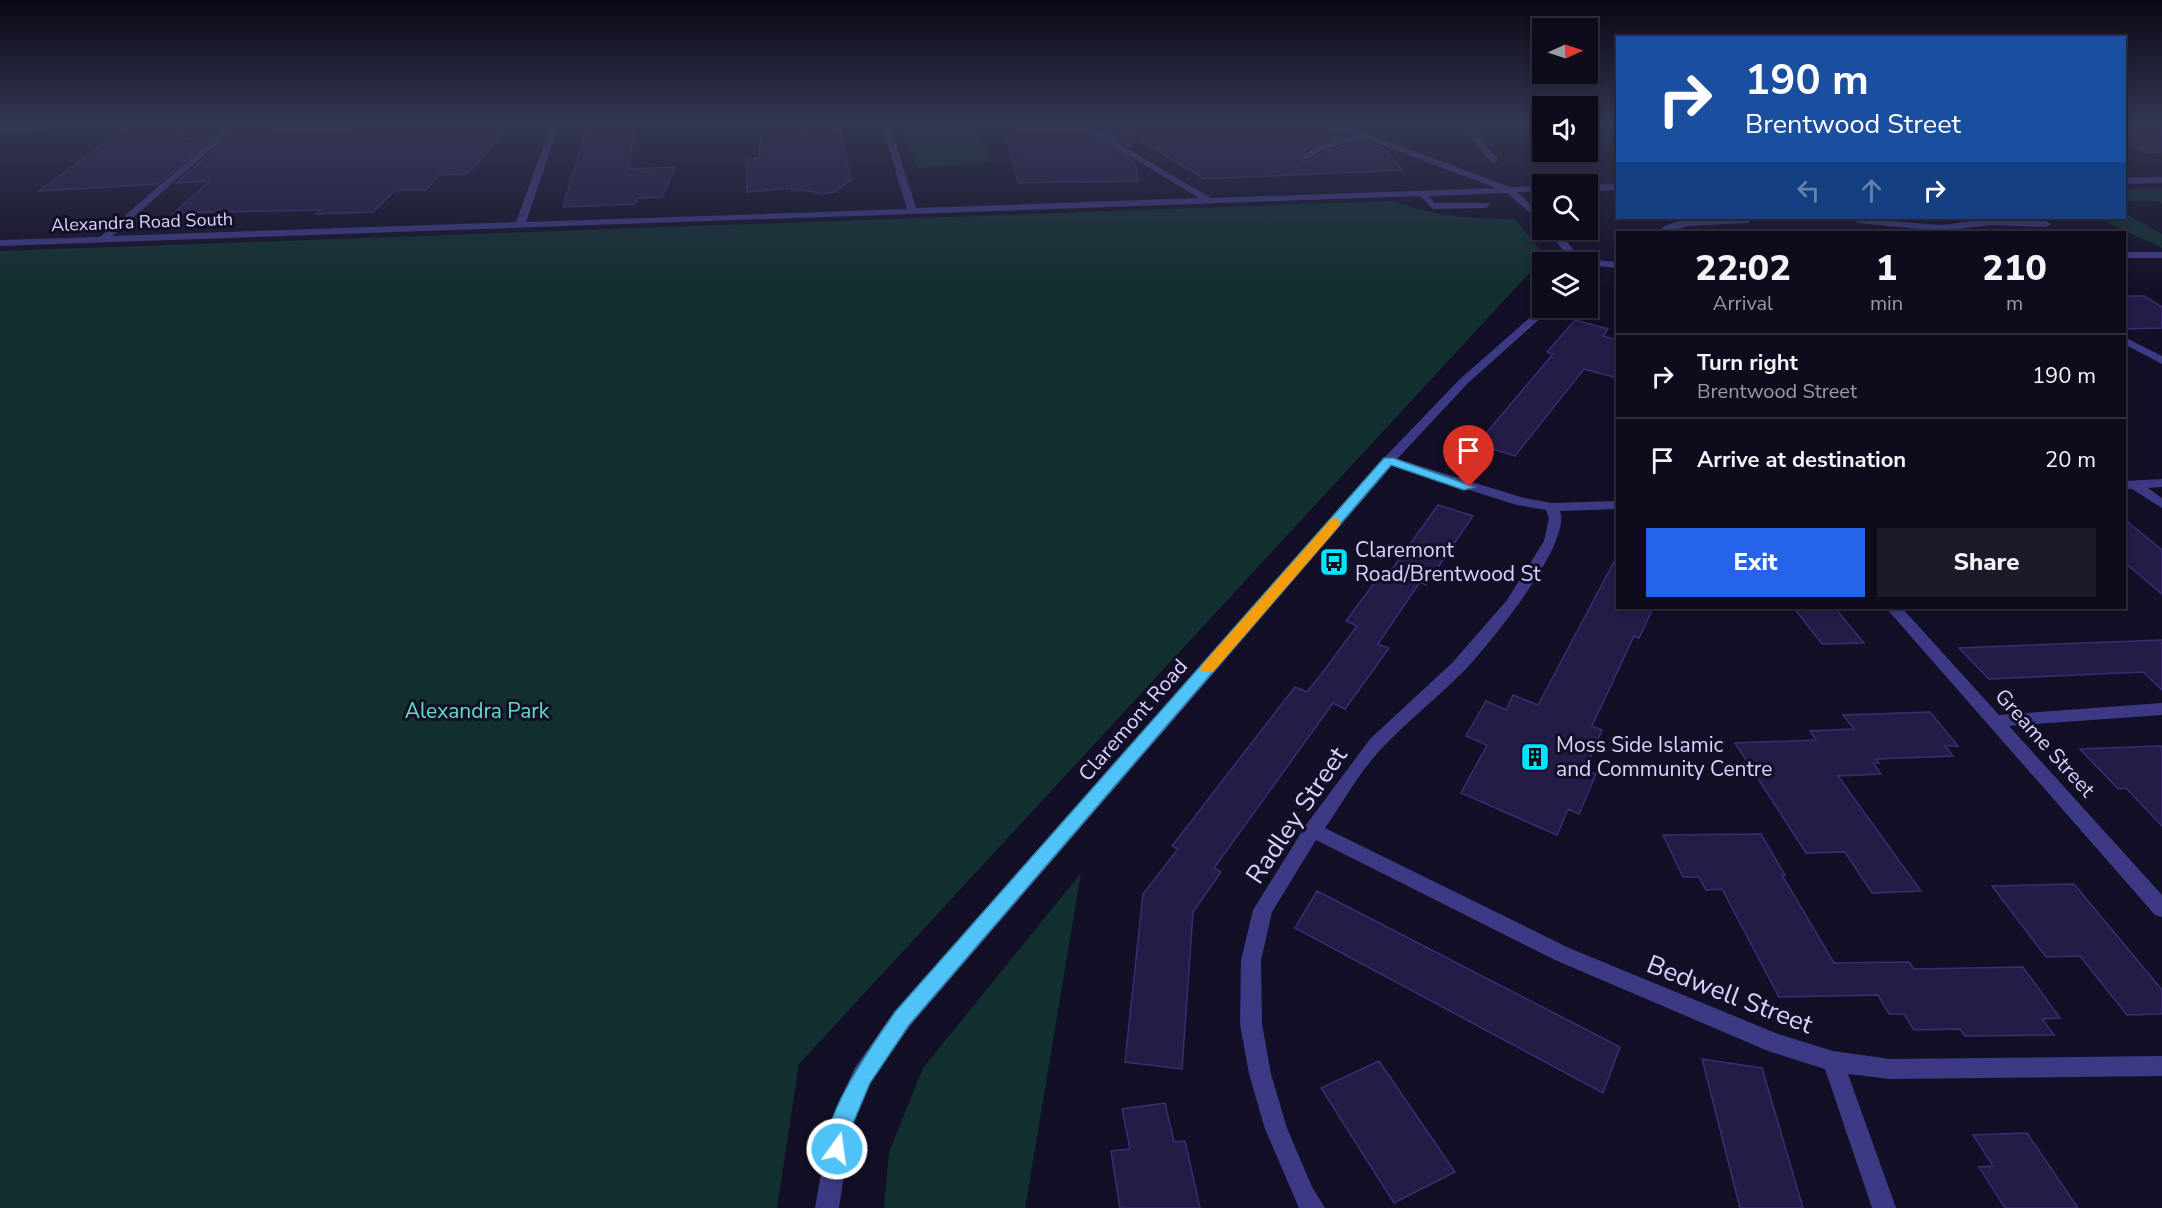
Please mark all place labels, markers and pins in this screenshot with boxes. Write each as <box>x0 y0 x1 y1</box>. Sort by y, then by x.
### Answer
pin <box>1443 425 1494 487</box>
place label: Claremont Road/Brentwood St <box>1355 536 1541 588</box>
bus stop icon: Claremont Road/Brentwood St <box>1318 546 1350 578</box>
place label: Moss Side Islamic and Community Centre <box>1556 731 1772 783</box>
building icon: Moss Side Islamic and Community Centre <box>1519 741 1551 773</box>

